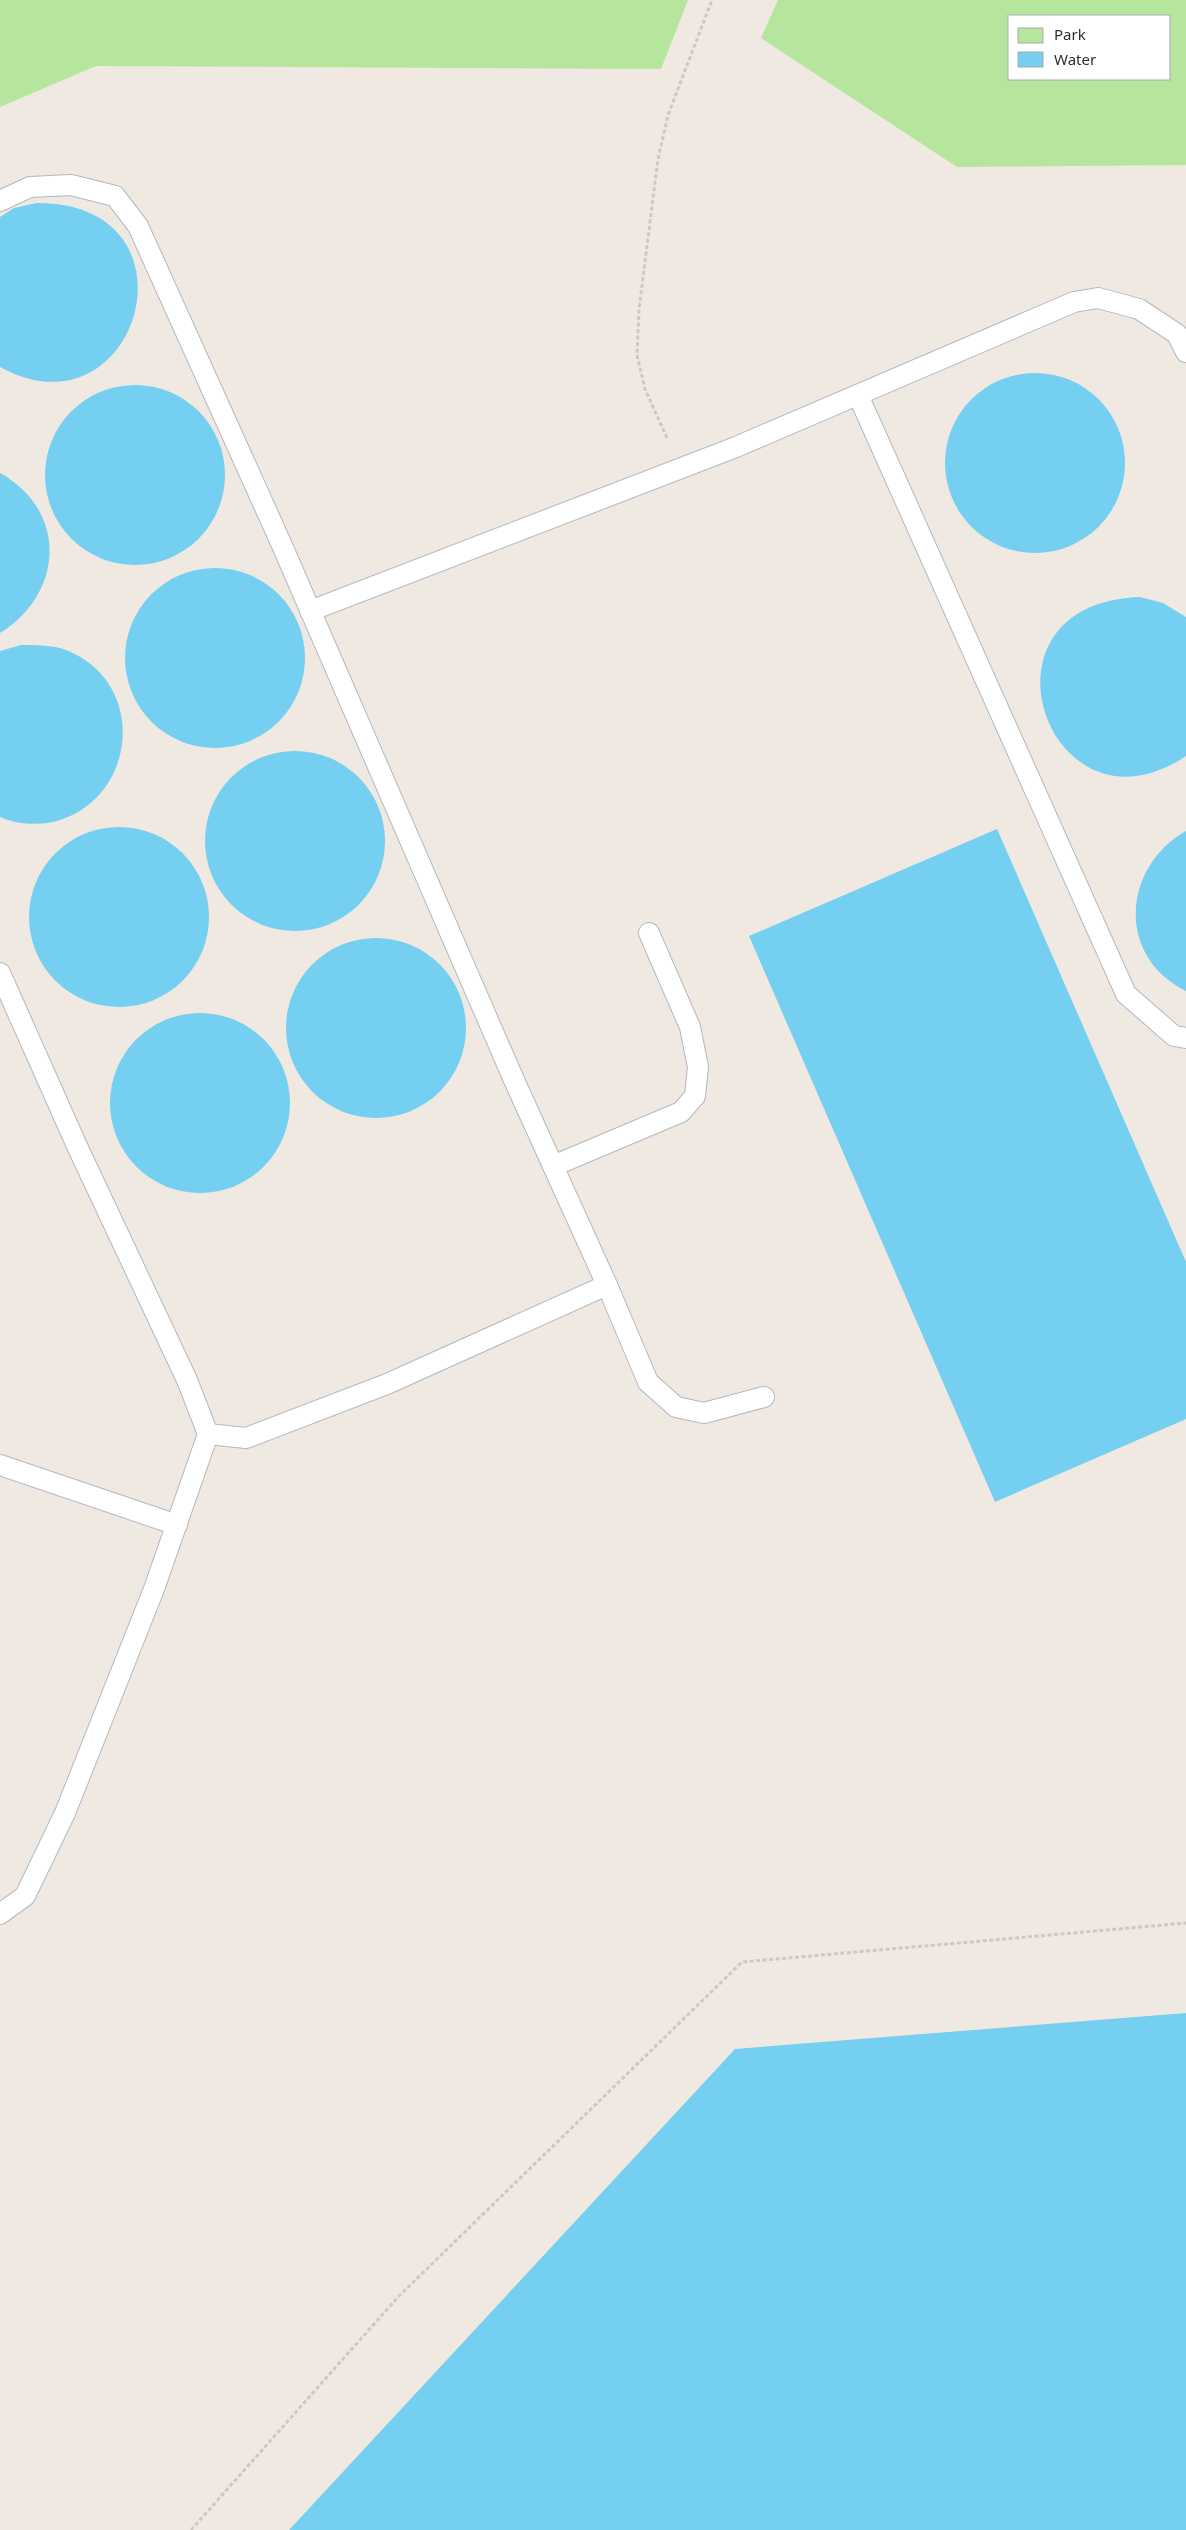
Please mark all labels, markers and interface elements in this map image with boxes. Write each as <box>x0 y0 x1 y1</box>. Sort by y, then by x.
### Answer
legend <box>1008 15 1171 80</box>
text: Park <box>1054 24 1086 44</box>
text: Water <box>1054 49 1096 69</box>

